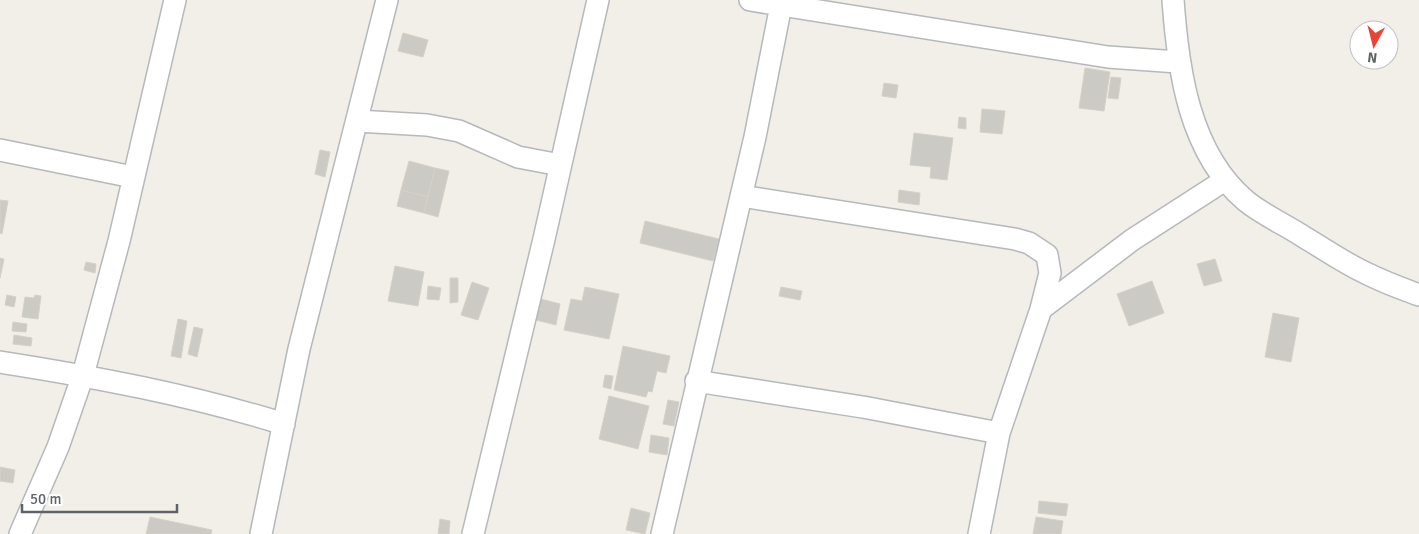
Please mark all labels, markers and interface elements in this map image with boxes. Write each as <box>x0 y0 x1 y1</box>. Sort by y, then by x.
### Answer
north arrow <box>1349 20 1399 70</box>
text: N <box>1367 48 1378 66</box>
scale bar <box>22 482 178 514</box>
text: 50 m <box>30 490 61 508</box>

